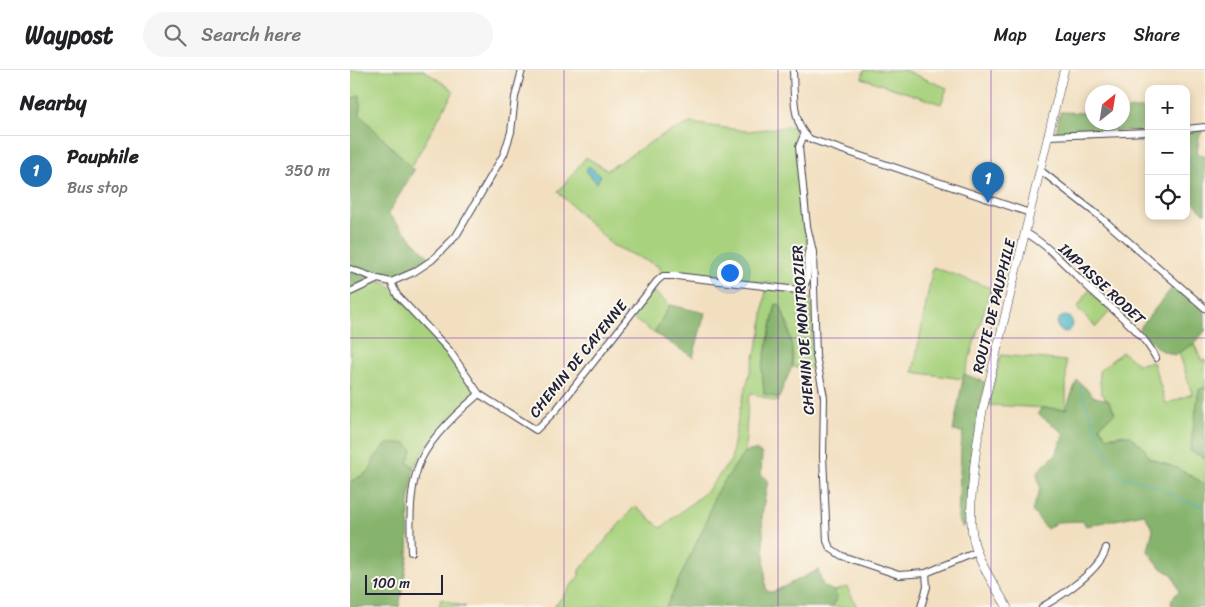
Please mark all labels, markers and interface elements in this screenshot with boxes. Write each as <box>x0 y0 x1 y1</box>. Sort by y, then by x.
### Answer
search box <box>143 12 493 57</box>
text: Waypost <box>25 14 113 56</box>
text: Search here <box>201 18 301 51</box>
text: Map <box>994 19 1027 51</box>
text: Layers <box>1055 19 1106 51</box>
text: Share <box>1134 19 1180 51</box>
icon: search <box>161 21 189 49</box>
text: Nearby <box>20 84 86 122</box>
north arrow <box>1085 85 1130 130</box>
map controls <box>1145 85 1190 220</box>
button: + <box>1145 85 1190 130</box>
button: − <box>1145 130 1190 175</box>
text: Pauphile <box>67 140 139 173</box>
text: 1 <box>33 156 39 185</box>
text: 350 m <box>285 156 330 185</box>
pin: 1 <box>972 162 1004 203</box>
text: Bus stop <box>67 173 128 202</box>
button: locate <box>1145 175 1190 220</box>
street label: ROUTE DE PAUPHILE <box>965 234 1024 376</box>
street label: IMPASSE RODET <box>1052 236 1153 332</box>
street label: CHEMIN DE MONTROZIER <box>784 244 822 416</box>
your location <box>717 260 743 286</box>
street label: CHEMIN DE CAYENNE <box>522 293 635 424</box>
text: 100 m <box>372 571 410 596</box>
scale bar <box>365 572 442 595</box>

